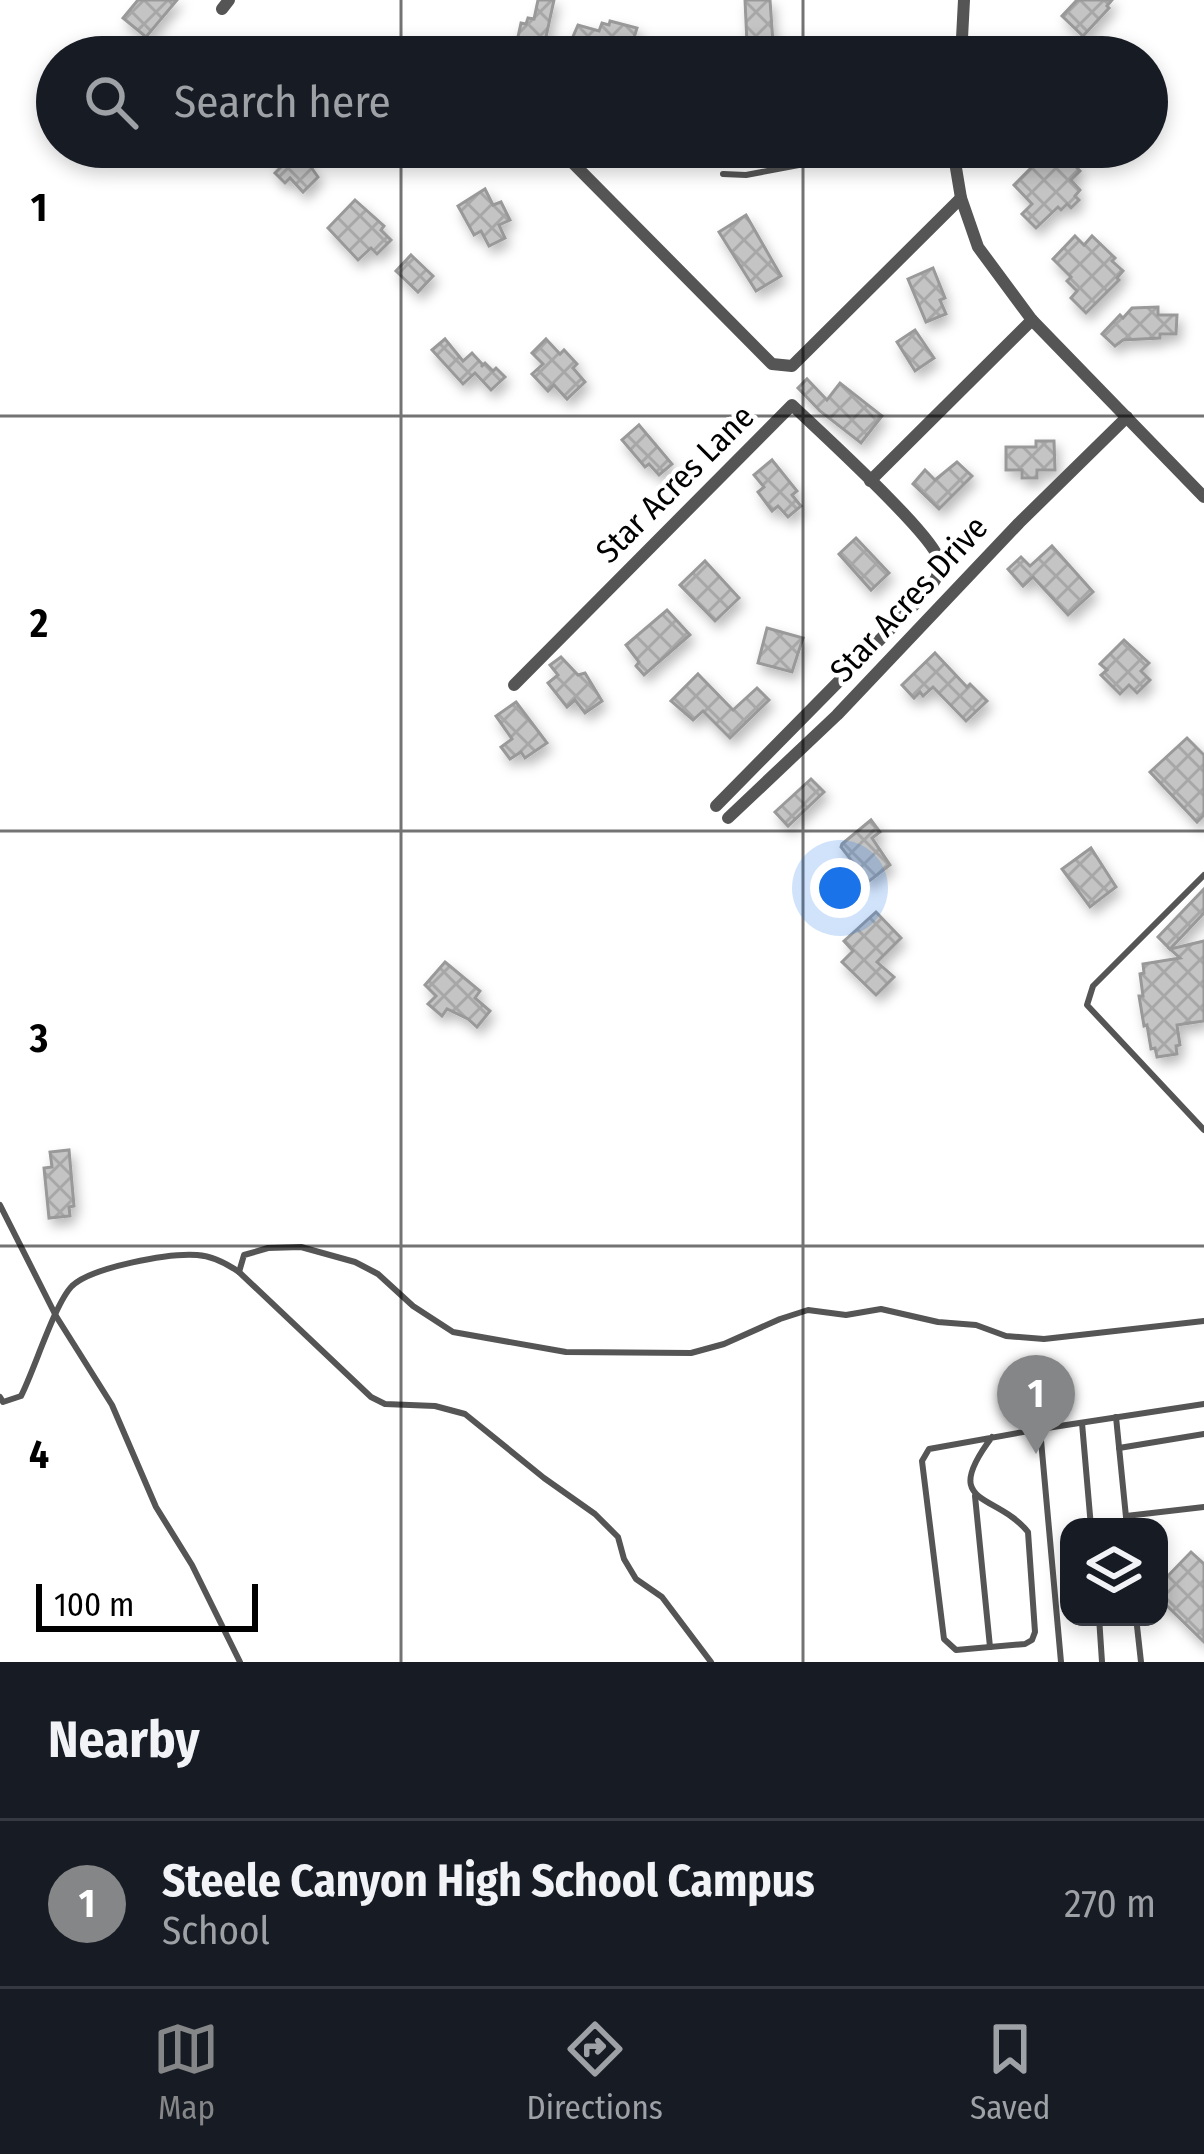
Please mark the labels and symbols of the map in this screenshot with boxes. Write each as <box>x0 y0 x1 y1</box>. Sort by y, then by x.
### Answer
text: 1 <box>31 185 47 231</box>
street label: Star Acres Lane <box>588 397 762 571</box>
street label: Star Acres Drive <box>822 508 996 690</box>
text: 2 <box>29 601 48 647</box>
your location <box>810 858 870 918</box>
text: 3 <box>29 1016 48 1062</box>
pin: 1 <box>997 1355 1075 1454</box>
text: 4 <box>29 1432 49 1478</box>
scale bar <box>36 1578 258 1631</box>

